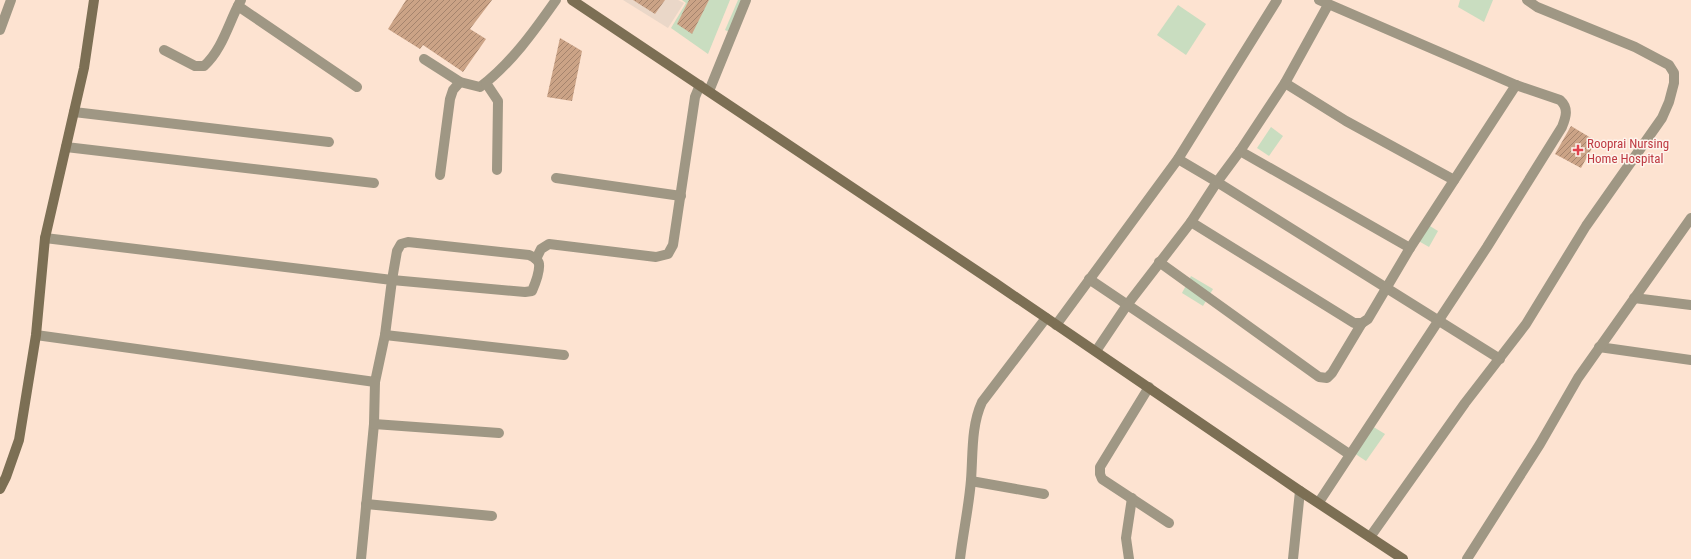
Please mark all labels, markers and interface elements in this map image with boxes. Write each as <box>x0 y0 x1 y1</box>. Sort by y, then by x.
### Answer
place label: Rooprai Nursing Home Hospital <box>1587 136 1669 166</box>
marker: Rooprai Nursing Home Hospital <box>1572 144 1584 156</box>

